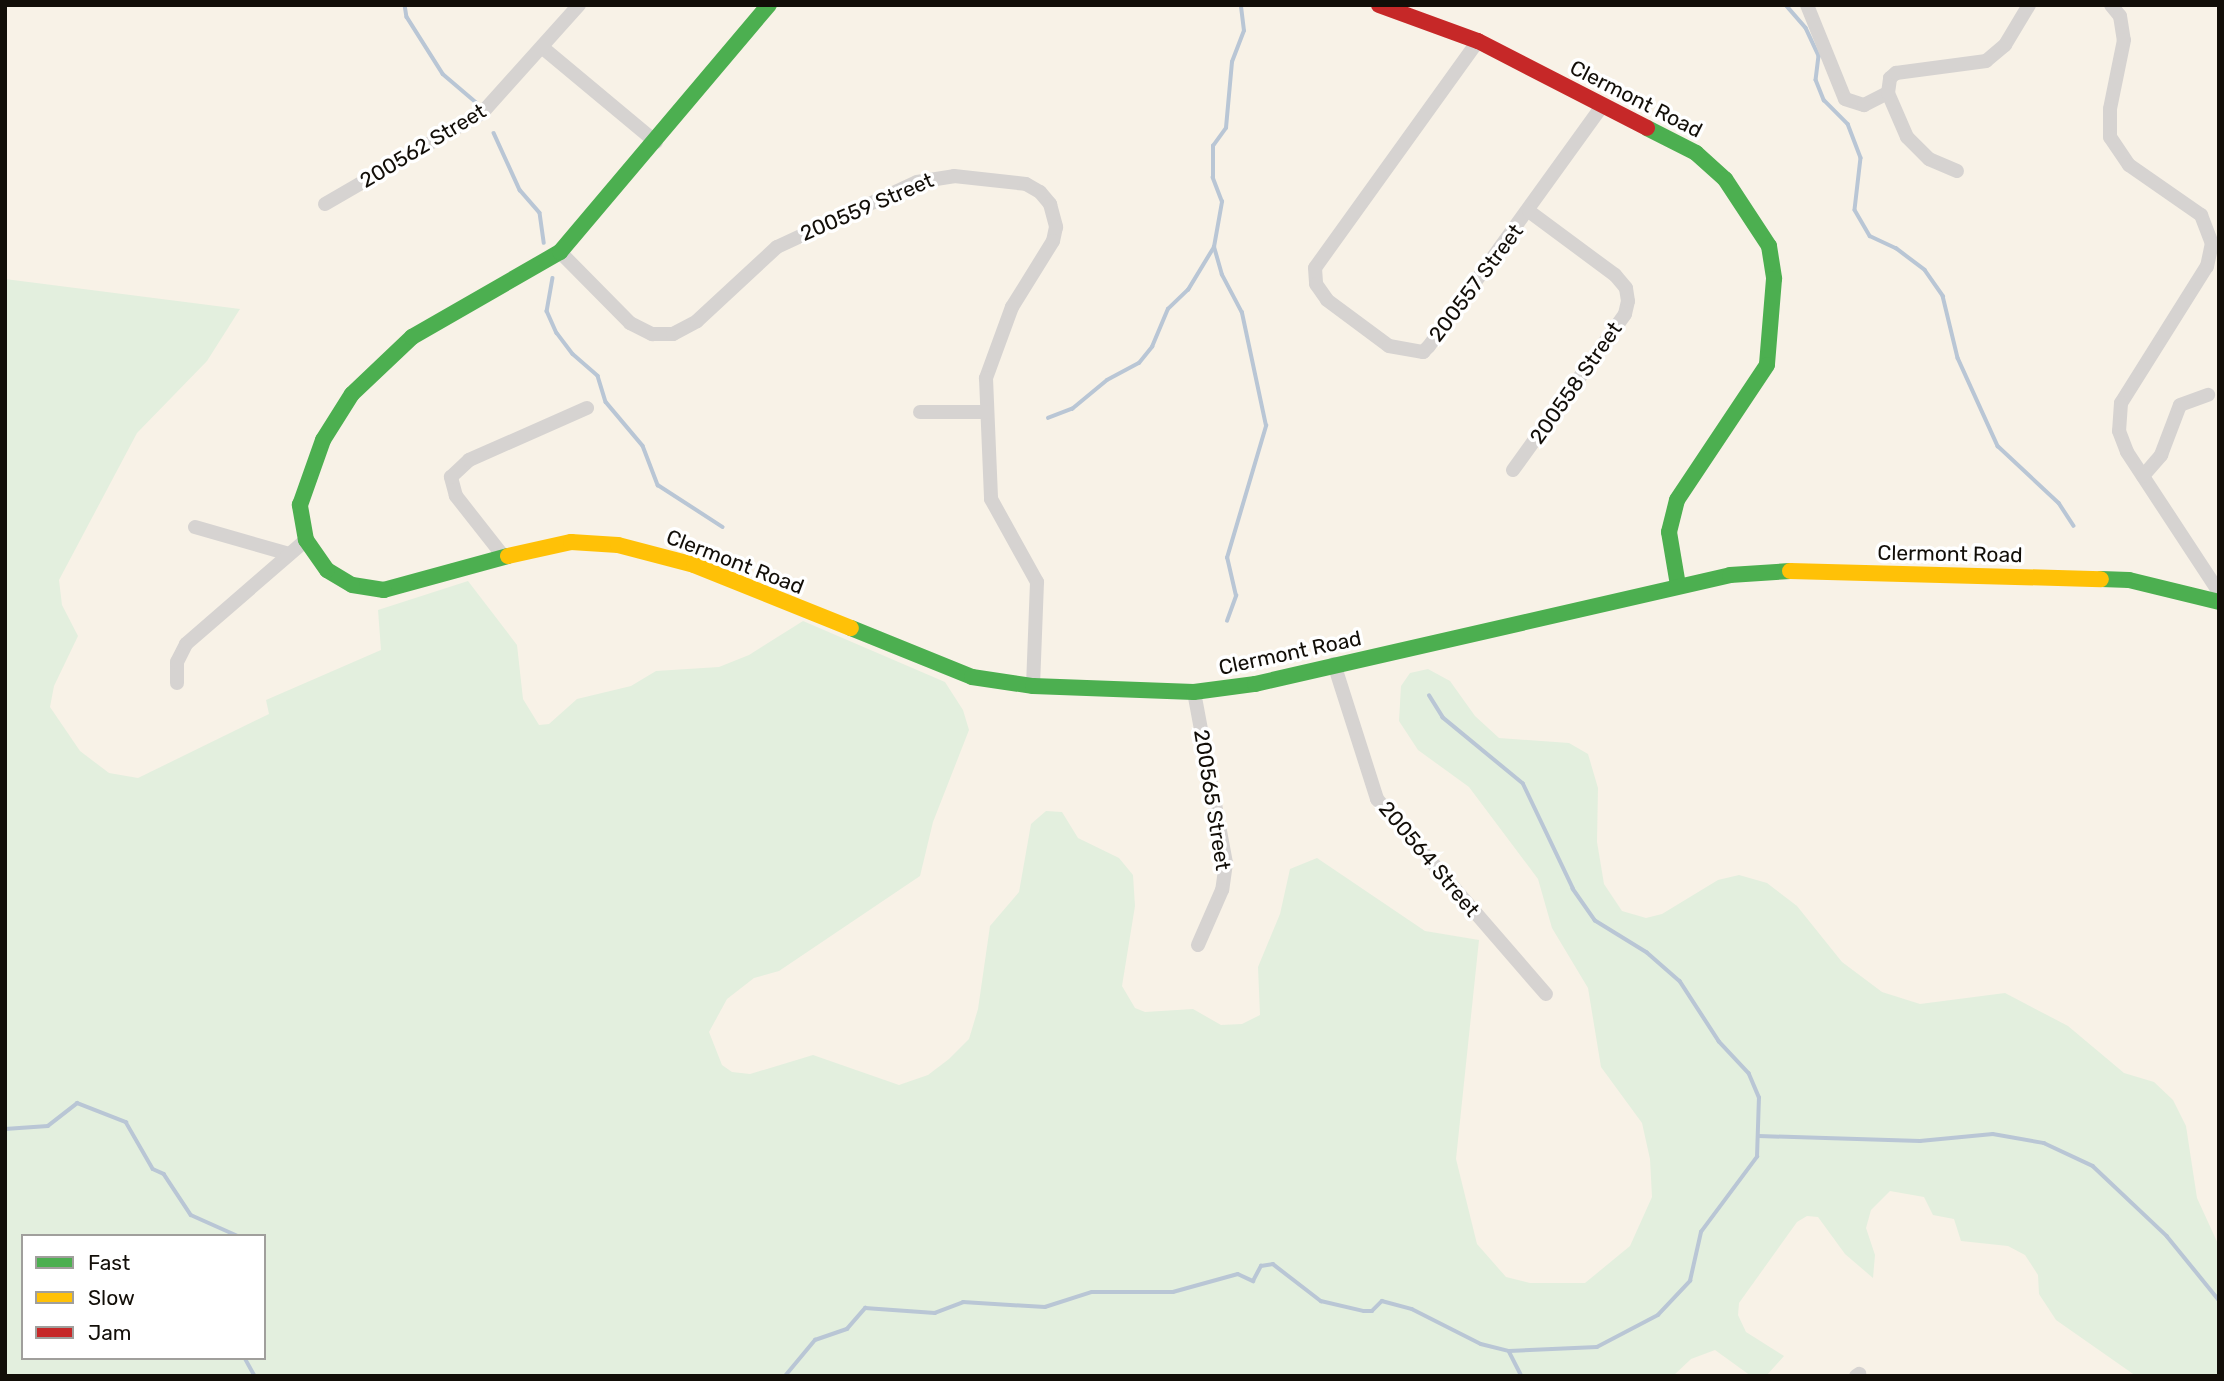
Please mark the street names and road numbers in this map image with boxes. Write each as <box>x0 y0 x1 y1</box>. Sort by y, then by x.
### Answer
street label: Clermont Road <box>1566 55 1706 143</box>
street label: 200562 Street <box>356 99 490 193</box>
street label: 200559 Street <box>797 168 937 246</box>
street label: 200557 Street <box>1424 219 1528 347</box>
street label: 200558 Street <box>1525 317 1627 449</box>
street label: Clermont Road <box>663 524 807 600</box>
street label: Clermont Road <box>1877 540 2023 568</box>
street label: Clermont Road <box>1216 626 1364 680</box>
street label: 200565 Street <box>1188 728 1236 872</box>
street label: 200564 Street <box>1373 796 1485 922</box>

